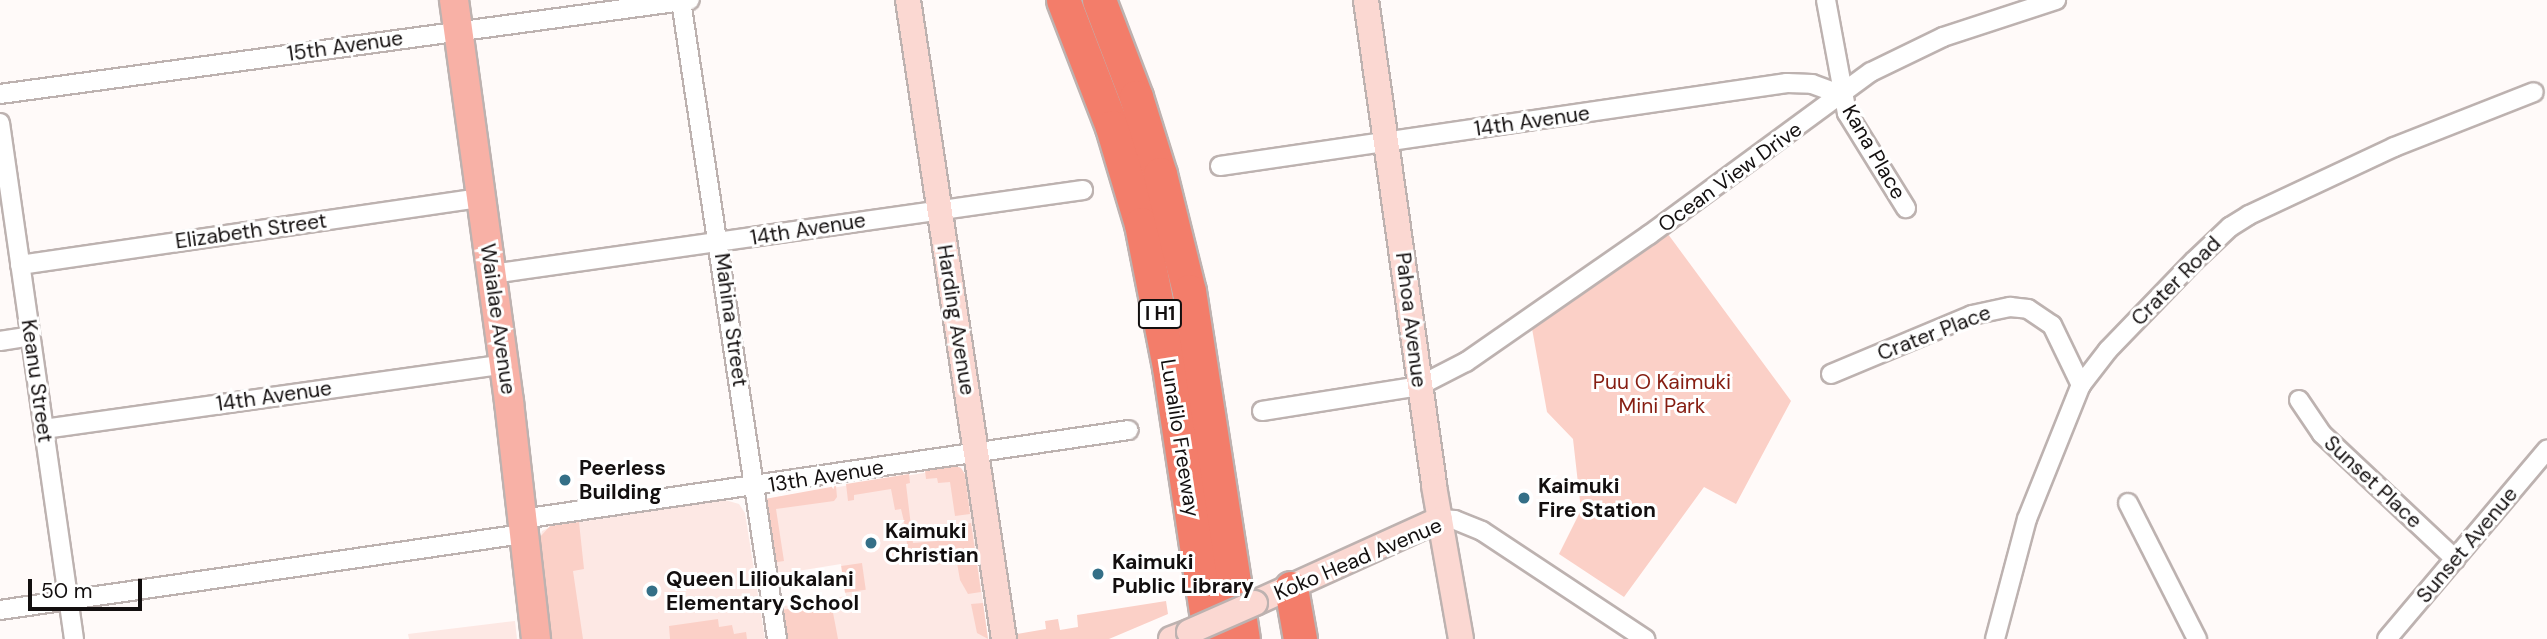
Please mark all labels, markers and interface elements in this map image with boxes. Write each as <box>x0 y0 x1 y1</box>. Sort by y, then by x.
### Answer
street label: 15th Avenue <box>286 25 404 67</box>
street label: 14th Avenue <box>1473 100 1591 142</box>
street label: Kana Place <box>1837 100 1911 204</box>
street label: Ocean View Drive <box>1653 116 1807 238</box>
street label: 14th Avenue <box>748 207 868 251</box>
street label: Elizabeth Street <box>174 208 328 254</box>
street label: Crater Road <box>2126 231 2226 331</box>
street label: Waialae Avenue <box>475 242 521 396</box>
street label: Harding Avenue <box>932 243 980 397</box>
street label: Pahoa Avenue <box>1390 251 1432 389</box>
street label: Mahina Street <box>709 252 753 388</box>
road number: I H1 <box>1137 298 1183 330</box>
street label: Crater Place <box>1874 300 1994 366</box>
street label: Keanu Street <box>16 318 58 444</box>
street label: Lunalilo Freeway <box>1155 357 1205 519</box>
park label: Puu O Kaimuki Mini Park <box>1593 369 1731 419</box>
street label: 14th Avenue <box>215 375 333 417</box>
street label: Sunset Place <box>2319 430 2427 534</box>
street label: 13th Avenue <box>767 454 885 498</box>
place label: Peerless Building <box>579 455 666 505</box>
marker: Peerless Building <box>557 472 573 488</box>
place label: Kaimuki Fire Station <box>1538 473 1656 523</box>
street label: Sunset Avenue <box>2411 482 2523 608</box>
marker: Kaimuki Fire Station <box>1516 490 1532 506</box>
street label: Koko Head Avenue <box>1270 512 1446 606</box>
place label: Kaimuki Christian <box>885 518 979 568</box>
marker: Kaimuki Christian <box>863 535 879 551</box>
place label: Kaimuki Public Library <box>1112 549 1254 599</box>
scale bar <box>32 566 145 610</box>
place label: Queen Lilioukalani Elementary School <box>666 566 859 616</box>
marker: Kaimuki Public Library <box>1090 566 1106 582</box>
text: 50 m <box>41 577 92 605</box>
marker: Queen Lilioukalani Elementary School <box>644 583 660 599</box>

